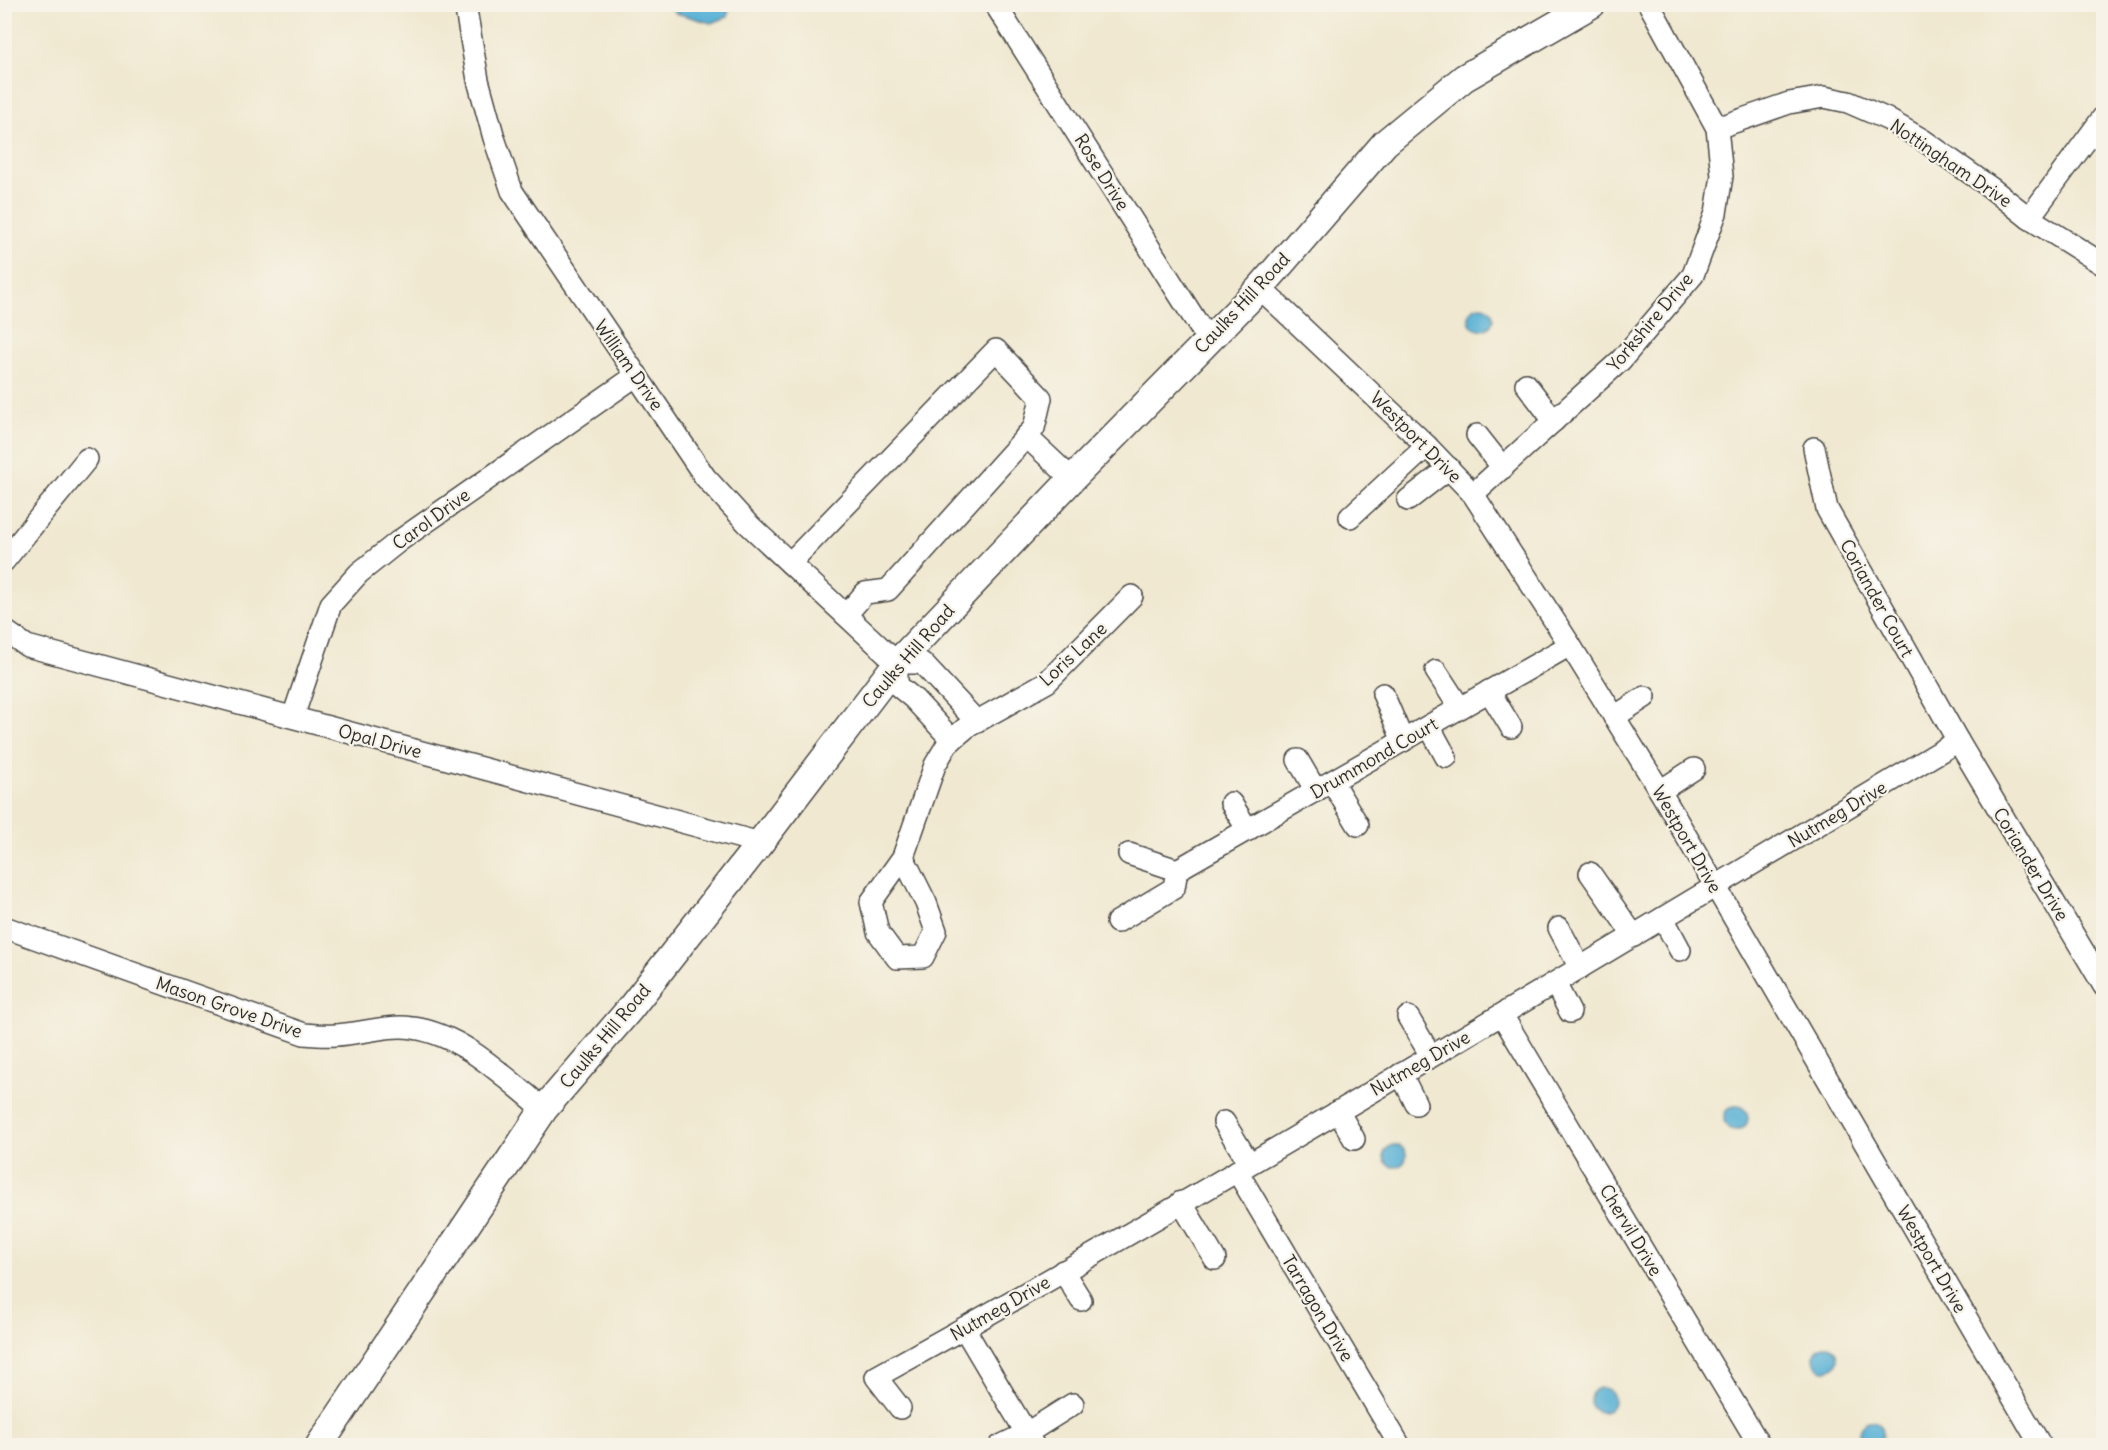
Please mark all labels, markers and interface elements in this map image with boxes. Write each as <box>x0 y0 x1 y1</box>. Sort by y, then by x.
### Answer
street label: Nottingham Drive <box>1886 114 2016 212</box>
street label: Rose Drive <box>1069 129 1135 215</box>
street label: Caulks Hill Road <box>1189 247 1295 358</box>
street label: Yorkshire Drive <box>1602 268 1698 376</box>
street label: William Drive <box>589 315 669 415</box>
street label: Westport Drive <box>1365 386 1467 488</box>
street label: Carol Drive <box>388 483 474 555</box>
street label: Coriander Court <box>1835 535 1919 661</box>
street label: Caulks Hill Road <box>857 599 959 712</box>
street label: Loris Lane <box>1035 617 1111 691</box>
street label: Drummond Court <box>1306 712 1442 804</box>
street label: Opal Drive <box>336 719 424 763</box>
street label: Nutmeg Drive <box>1783 775 1891 853</box>
street label: Westport Drive <box>1647 781 1727 897</box>
street label: Coriander Drive <box>1988 803 2074 925</box>
street label: Mason Grove Drive <box>153 971 305 1043</box>
street label: Caulks Hill Road <box>555 979 656 1093</box>
street label: Nutmeg Drive <box>1366 1025 1474 1101</box>
street label: Chervil Drive <box>1595 1180 1667 1280</box>
street label: Westport Drive <box>1892 1201 1972 1317</box>
street label: Tarragon Drive <box>1277 1250 1359 1366</box>
street label: Nutmeg Drive <box>946 1270 1054 1346</box>

